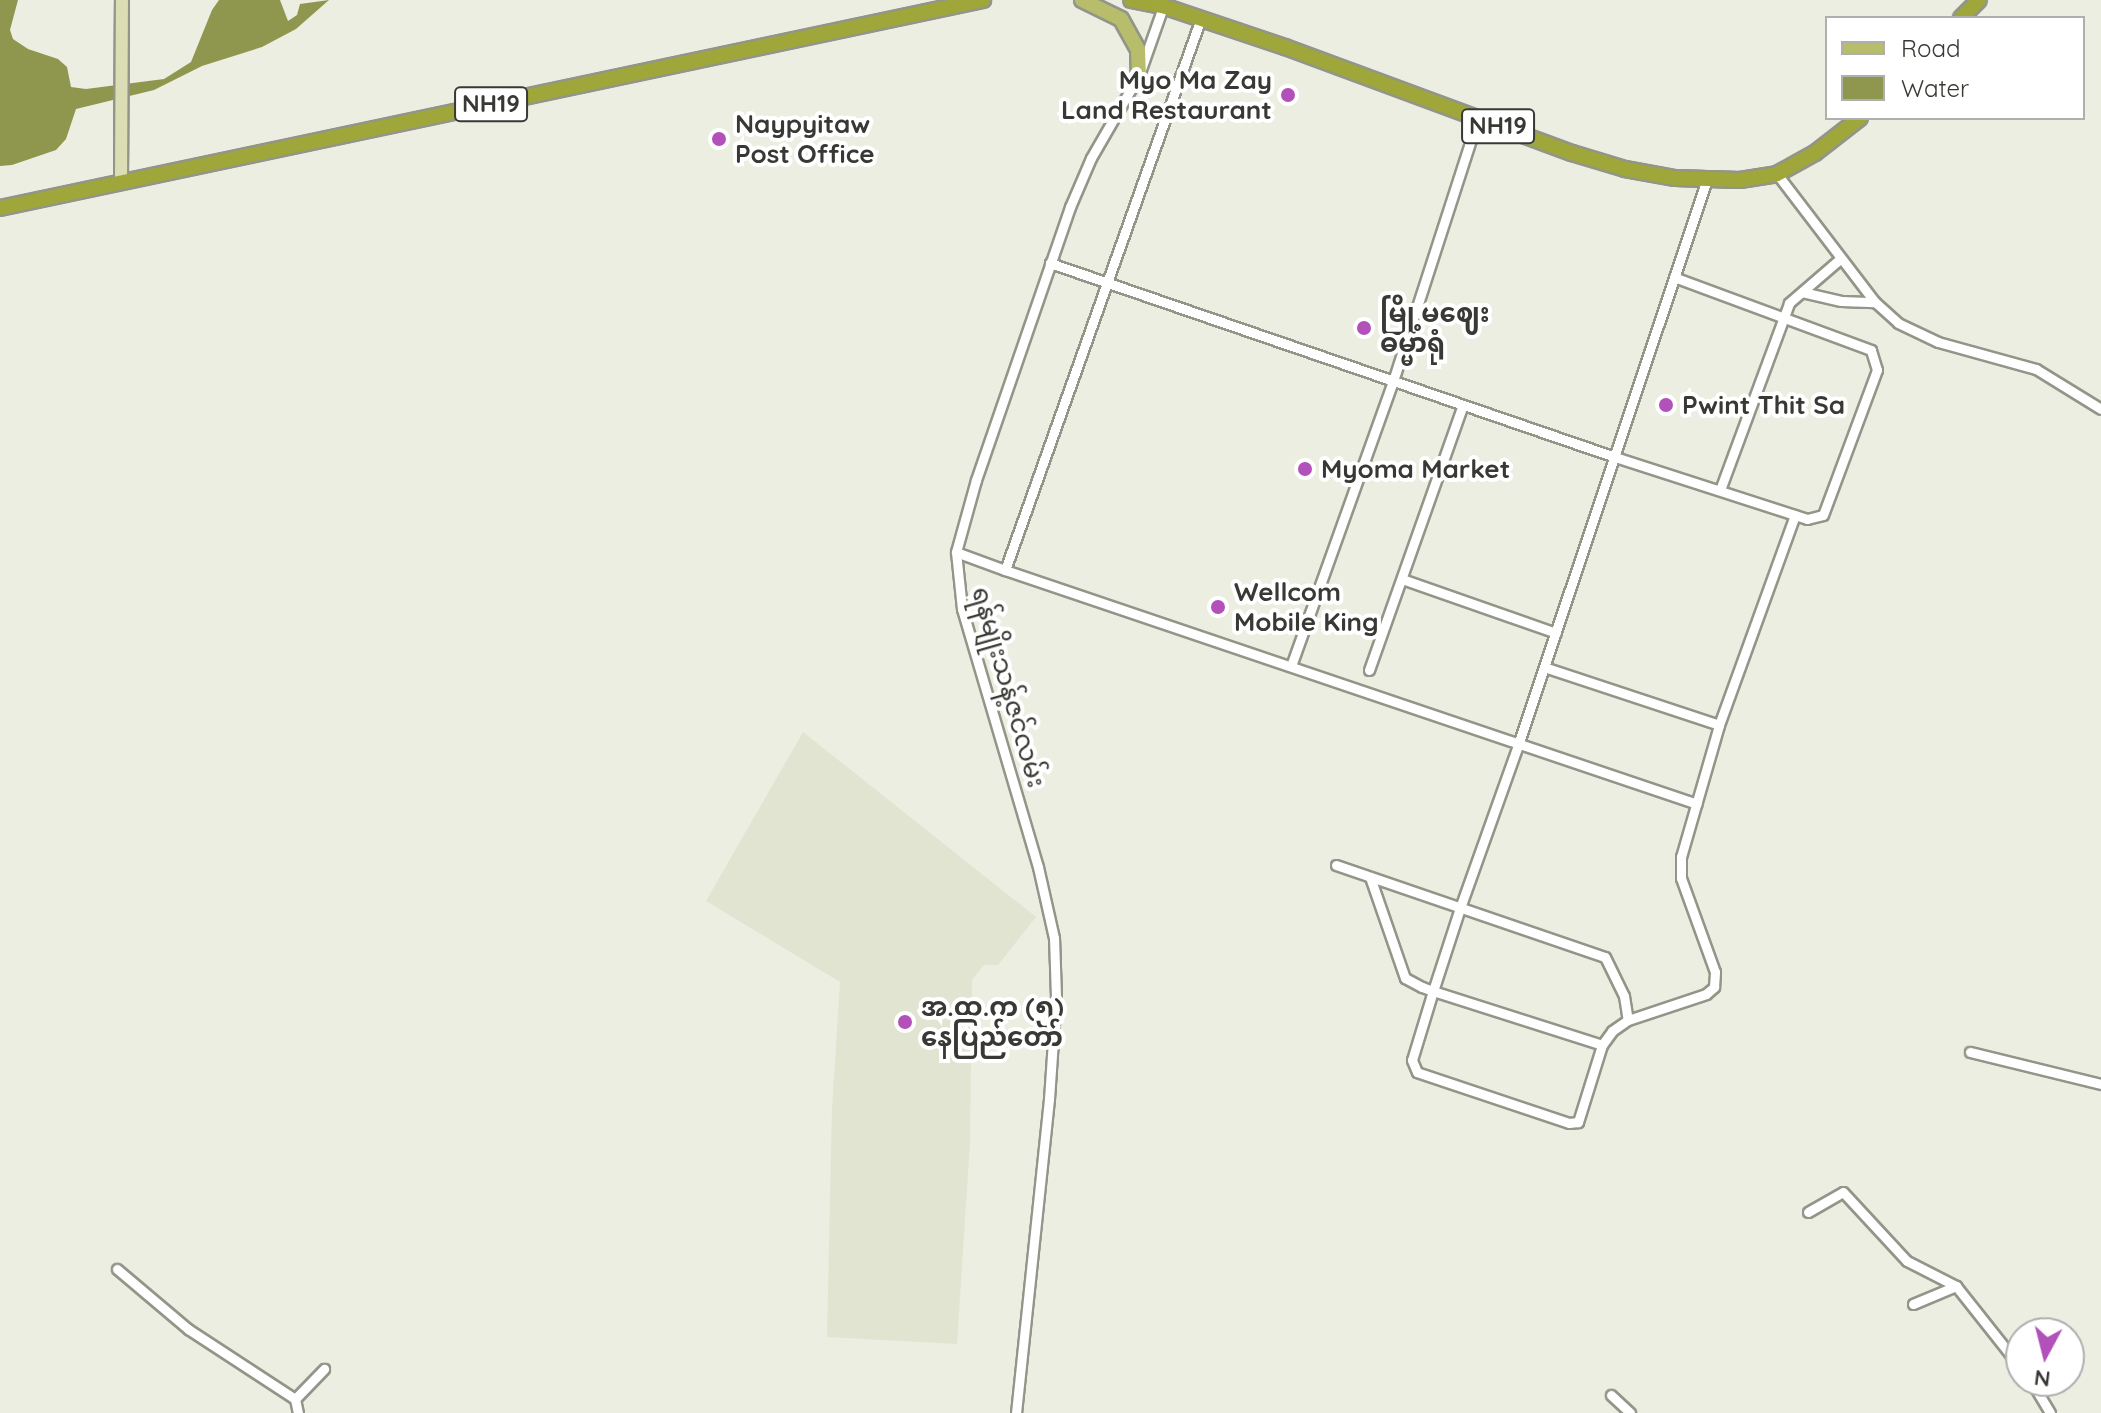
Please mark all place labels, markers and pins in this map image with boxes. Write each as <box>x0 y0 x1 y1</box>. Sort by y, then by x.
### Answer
place label: Myo Ma Zay Land Restaurant <box>1061 64 1272 126</box>
marker: Myo Ma Zay Land Restaurant <box>1279 86 1297 104</box>
place label: Naypyitaw Post Office <box>735 108 875 170</box>
marker: Naypyitaw Post Office <box>710 130 728 148</box>
place label: မြို့မဈေး ဓမ္မာရုံ <box>1380 297 1490 358</box>
marker: မြို့မဈေး ဓမ္မာရုံ <box>1355 319 1373 337</box>
place label: Pwint Thit Sa <box>1682 389 1845 421</box>
marker: Pwint Thit Sa <box>1657 396 1675 414</box>
place label: Myoma Market <box>1321 453 1510 485</box>
marker: Myoma Market <box>1296 460 1314 478</box>
place label: Wellcom Mobile King <box>1234 576 1379 638</box>
marker: Wellcom Mobile King <box>1209 598 1227 616</box>
place label: အ.ထ.က (၅) နေပြည်တော် <box>921 991 1064 1052</box>
marker: အ.ထ.က (၅) နေပြည်တော် <box>896 1013 914 1031</box>

